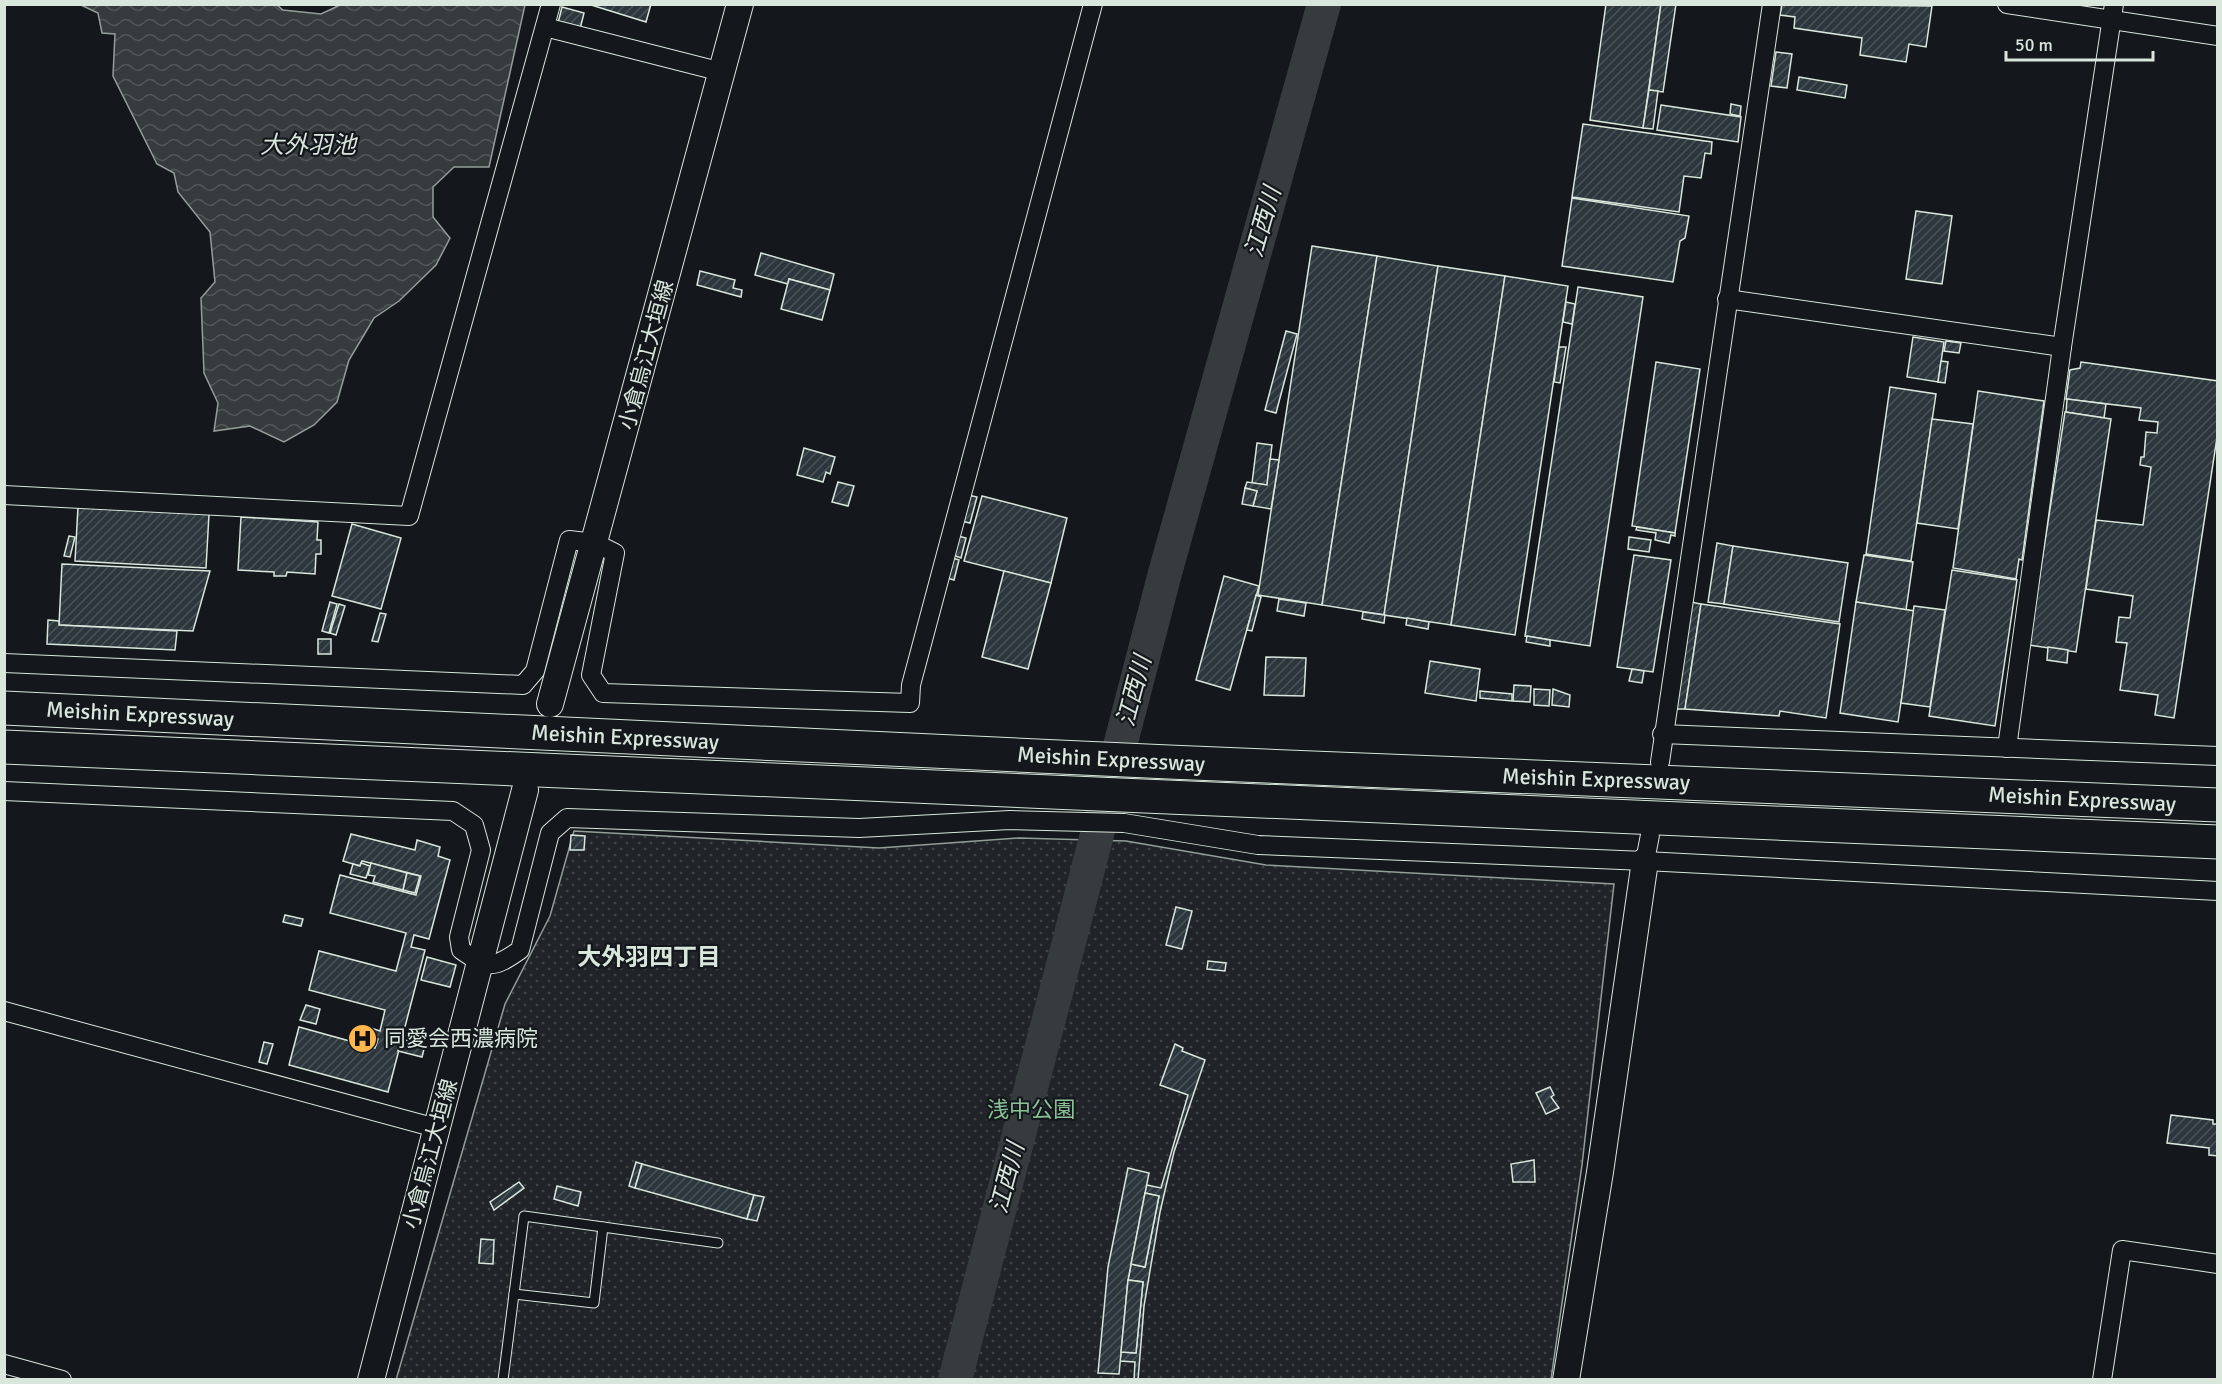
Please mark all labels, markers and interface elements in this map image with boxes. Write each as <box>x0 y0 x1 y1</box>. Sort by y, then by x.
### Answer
scale bar <box>2006 24 2153 62</box>
text: 50 m <box>2015 34 2053 56</box>
water label: 大外羽池 <box>260 130 358 160</box>
water label: 江西川 <box>1239 180 1288 261</box>
street label: 小倉烏江大垣線 <box>613 277 679 433</box>
water label: 江西川 <box>1110 649 1159 730</box>
street label: Meishin Expressway <box>45 696 235 732</box>
street label: Meishin Expressway <box>530 719 720 755</box>
street label: Meishin Expressway <box>1016 741 1206 777</box>
street label: Meishin Expressway <box>1502 762 1691 796</box>
street label: Meishin Expressway <box>1987 781 2177 817</box>
district label: 大外羽四丁目 <box>577 942 721 972</box>
hospital icon: 同愛会西濃病院 <box>347 1022 379 1054</box>
place label: 同愛会西濃病院 <box>384 1025 538 1052</box>
street label: 小倉烏江大垣線 <box>397 1076 463 1232</box>
park label: 浅中公園 <box>987 1096 1075 1123</box>
water label: 江西川 <box>983 1136 1032 1217</box>

